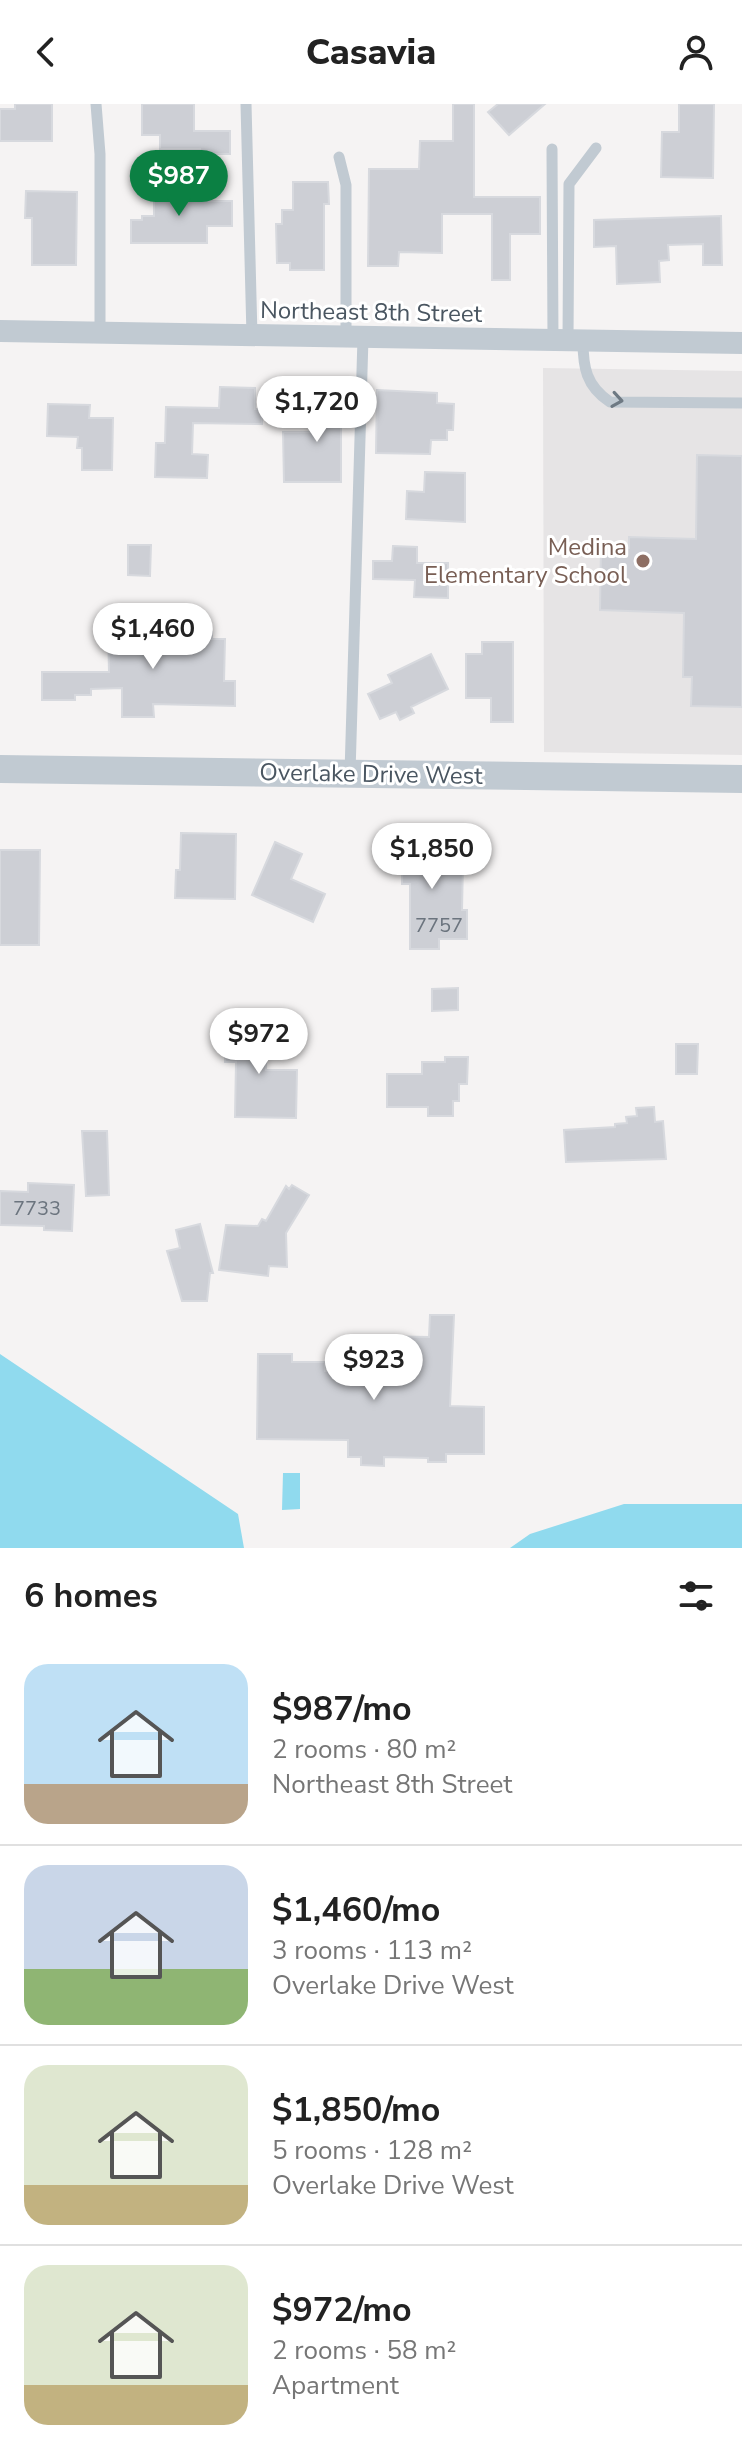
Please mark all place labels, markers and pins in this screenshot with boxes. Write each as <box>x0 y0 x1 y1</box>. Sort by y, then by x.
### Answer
pin: $987 <box>132 150 226 218</box>
pin: $1,720 <box>252 376 382 444</box>
place label: Medina Elementary School <box>424 531 627 591</box>
marker: Medina Elementary School <box>634 552 652 570</box>
pin: $1,460 <box>88 603 218 671</box>
pin: $1,850 <box>367 823 497 891</box>
pin: $972 <box>212 1008 306 1076</box>
pin: $923 <box>327 1334 421 1402</box>

